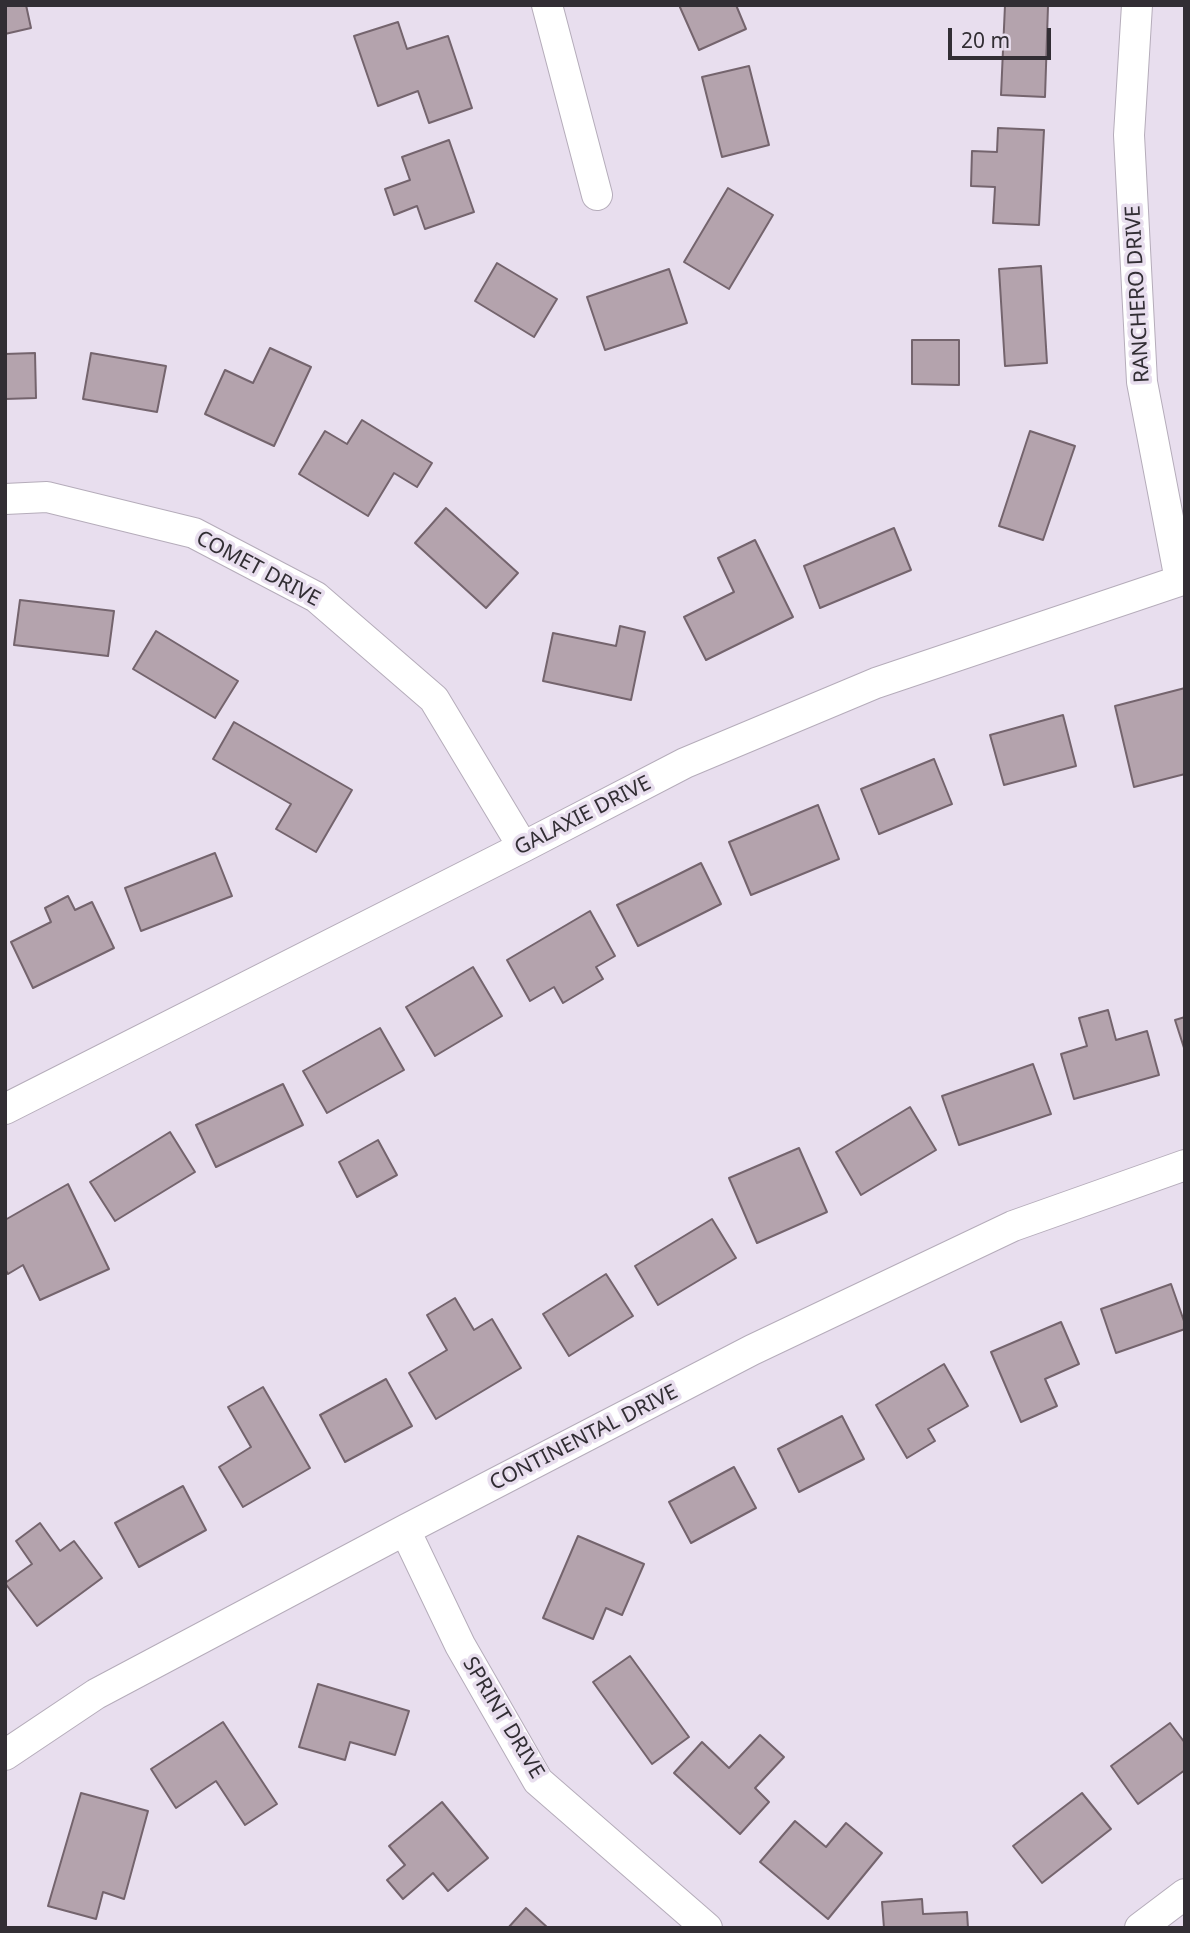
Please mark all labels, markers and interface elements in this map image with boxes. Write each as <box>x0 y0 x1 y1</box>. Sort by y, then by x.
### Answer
scale bar <box>952 14 1055 58</box>
text: 20 m <box>961 26 1010 54</box>
street label: RANCHERO DRIVE <box>1121 205 1155 383</box>
street label: COMET DRIVE <box>192 526 324 612</box>
street label: GALAXIE DRIVE <box>511 771 655 861</box>
street label: CONTINENTAL DRIVE <box>486 1380 682 1496</box>
street label: SPRINT DRIVE <box>457 1653 549 1783</box>

